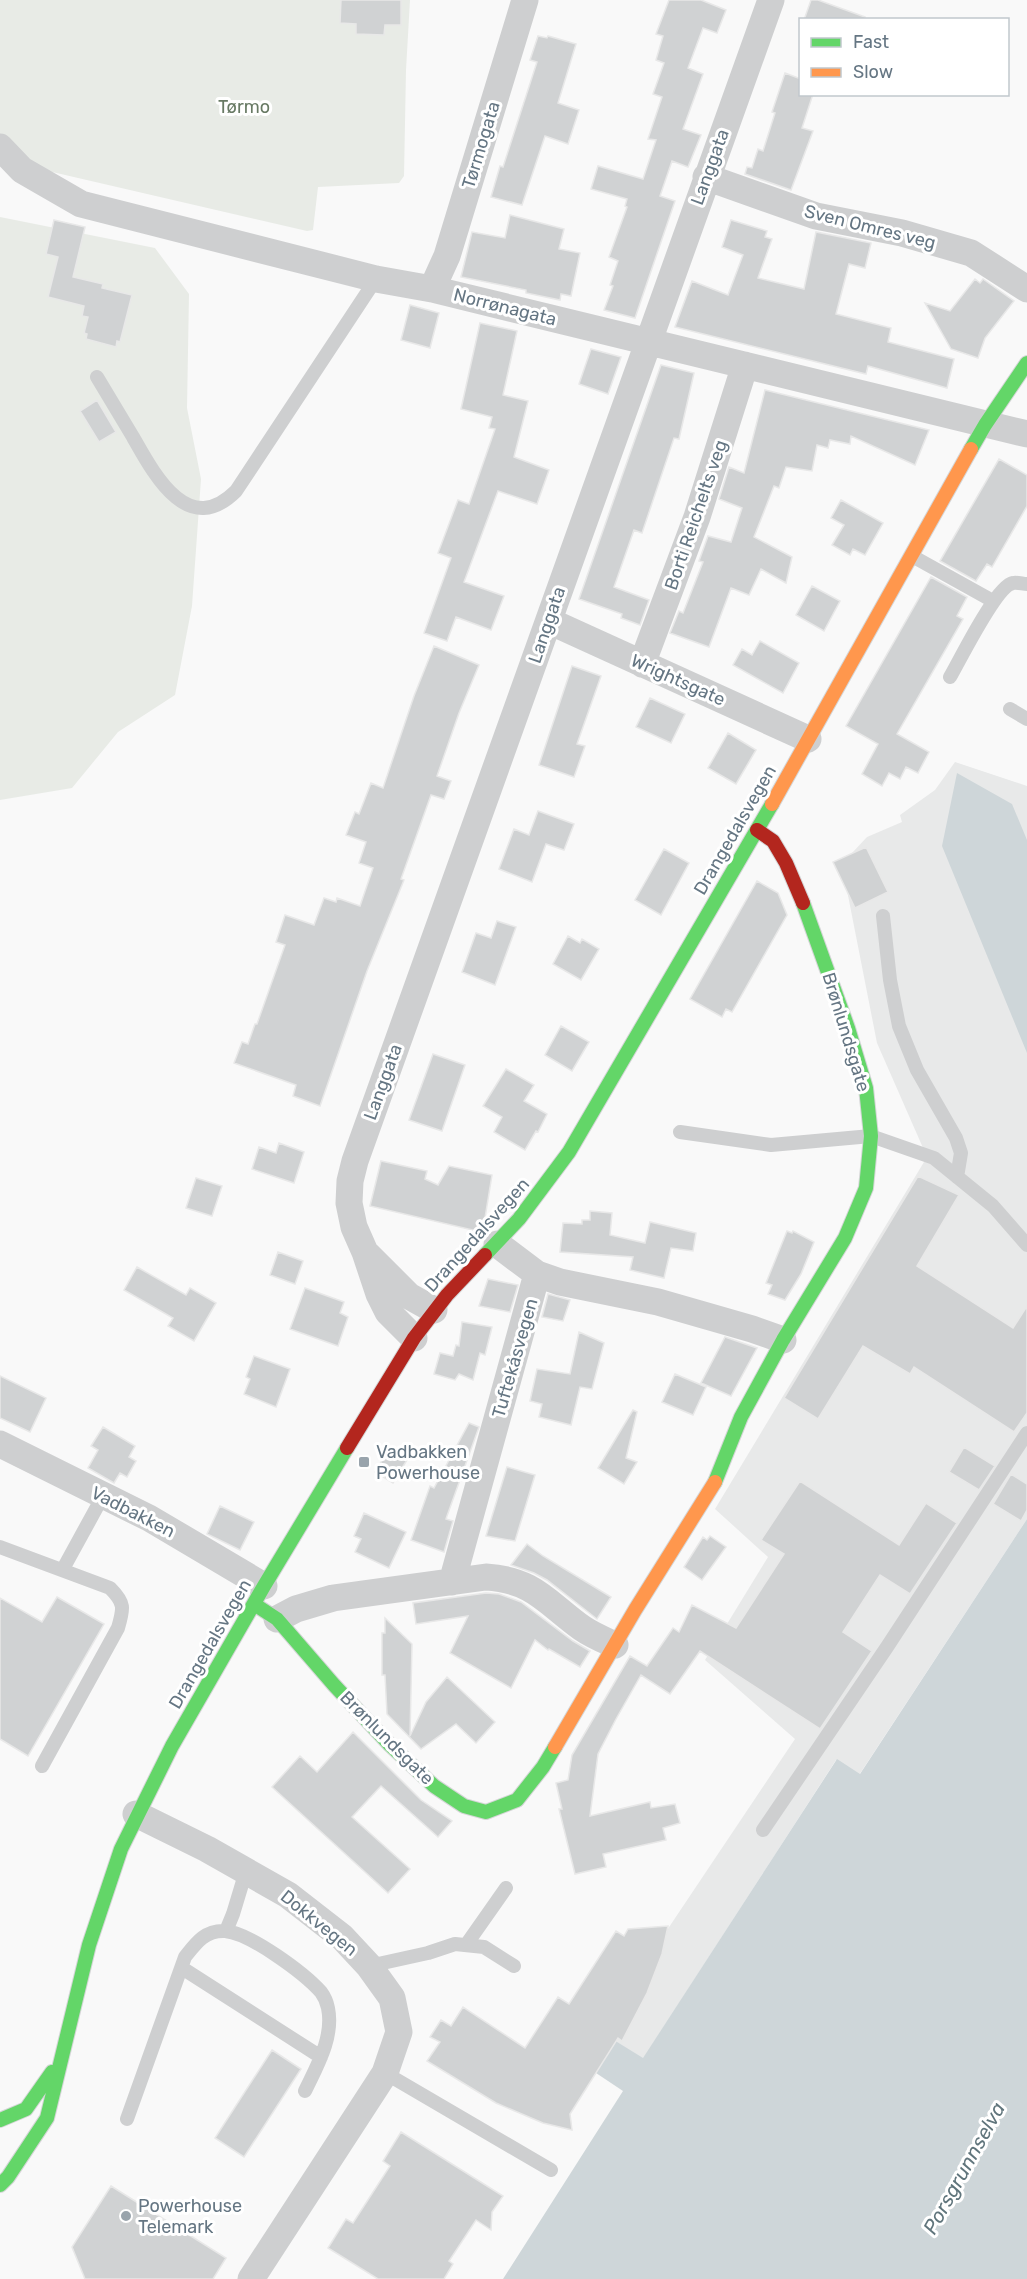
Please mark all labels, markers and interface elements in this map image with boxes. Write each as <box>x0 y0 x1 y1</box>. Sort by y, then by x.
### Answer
legend <box>799 18 1009 96</box>
text: Fast <box>853 31 889 53</box>
text: Slow <box>853 61 893 83</box>
park label: Tørmo <box>218 96 270 118</box>
street label: Tørmogata <box>457 99 505 191</box>
street label: Langgata <box>686 126 734 208</box>
street label: Sven Omres veg <box>802 200 938 254</box>
street label: Norrønagata <box>451 284 559 330</box>
street label: Borti Reichelts veg <box>660 437 732 593</box>
street label: Langgata <box>524 584 570 666</box>
street label: Wrightsgate <box>627 649 729 711</box>
street label: Drangedalsvegen <box>689 761 781 899</box>
street label: Brønlundsgate <box>817 970 875 1094</box>
street label: Langgata <box>359 1041 407 1123</box>
street label: Drangedalsvegen <box>420 1173 534 1297</box>
street label: Tuftekåsvegen <box>487 1296 543 1420</box>
place label: Vadbakken Powerhouse <box>376 1441 480 1484</box>
marker: Vadbakken Powerhouse <box>357 1455 371 1469</box>
street label: Vadbakken <box>87 1481 179 1543</box>
street label: Drangedalsvegen <box>164 1575 256 1713</box>
street label: Brønlundsgate <box>336 1687 438 1789</box>
street label: Dokkvegen <box>276 1885 362 1961</box>
water label: Porsgrunnselva <box>918 2098 1010 2238</box>
place label: Powerhouse Telemark <box>138 2195 242 2238</box>
marker: Powerhouse Telemark <box>119 2209 133 2223</box>

